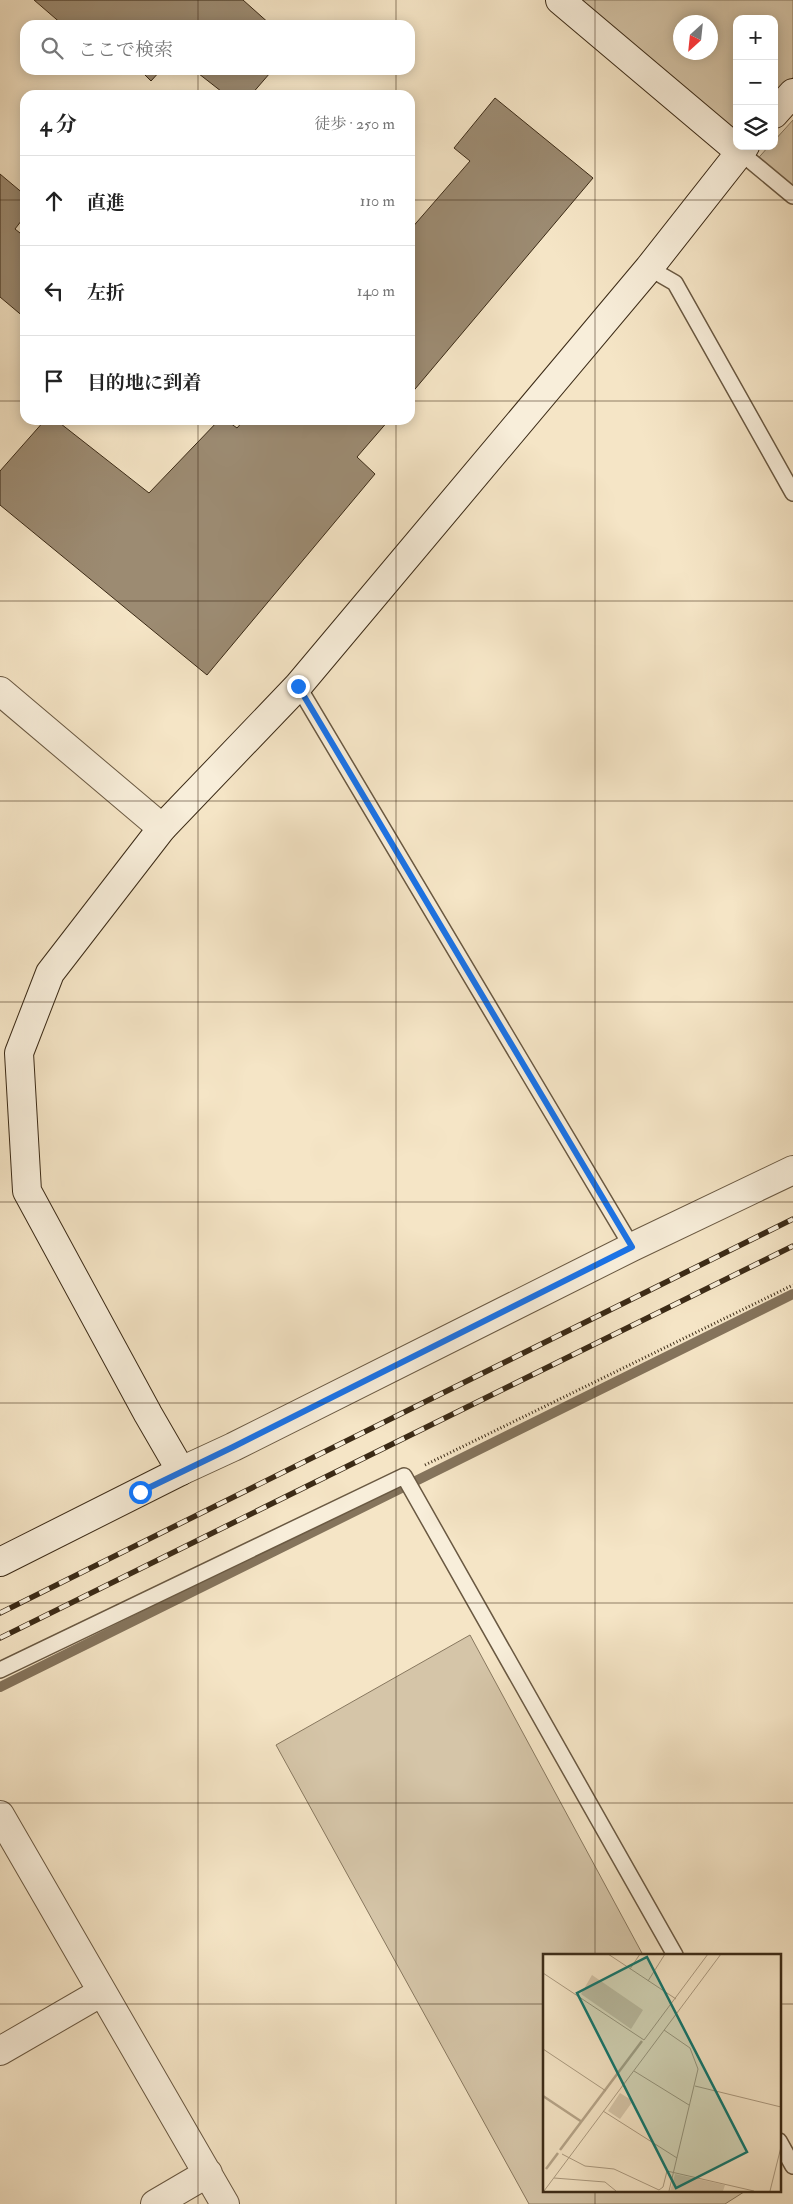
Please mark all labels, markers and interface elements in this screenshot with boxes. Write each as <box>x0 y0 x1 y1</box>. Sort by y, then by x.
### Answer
north arrow <box>673 15 718 60</box>
map controls <box>733 15 778 150</box>
button: + <box>733 15 778 60</box>
search box <box>20 20 415 75</box>
icon: search <box>38 34 66 62</box>
text: ここで検索 <box>78 38 173 62</box>
button: − <box>733 60 778 105</box>
button: layers <box>733 105 778 150</box>
text: 4 分 <box>40 111 77 138</box>
text: 徒歩 · 250 m <box>314 114 395 134</box>
icon: ahead <box>40 187 68 215</box>
text: 直進 <box>87 191 125 215</box>
text: 110 m <box>360 191 395 211</box>
icon: left <box>40 277 68 305</box>
text: 左折 <box>87 281 125 305</box>
text: 140 m <box>357 281 395 301</box>
icon: arrive <box>40 367 68 395</box>
text: 目的地に到着 <box>87 371 201 395</box>
route end <box>287 675 310 698</box>
route start <box>129 1481 152 1504</box>
inset map <box>543 1954 780 2192</box>

